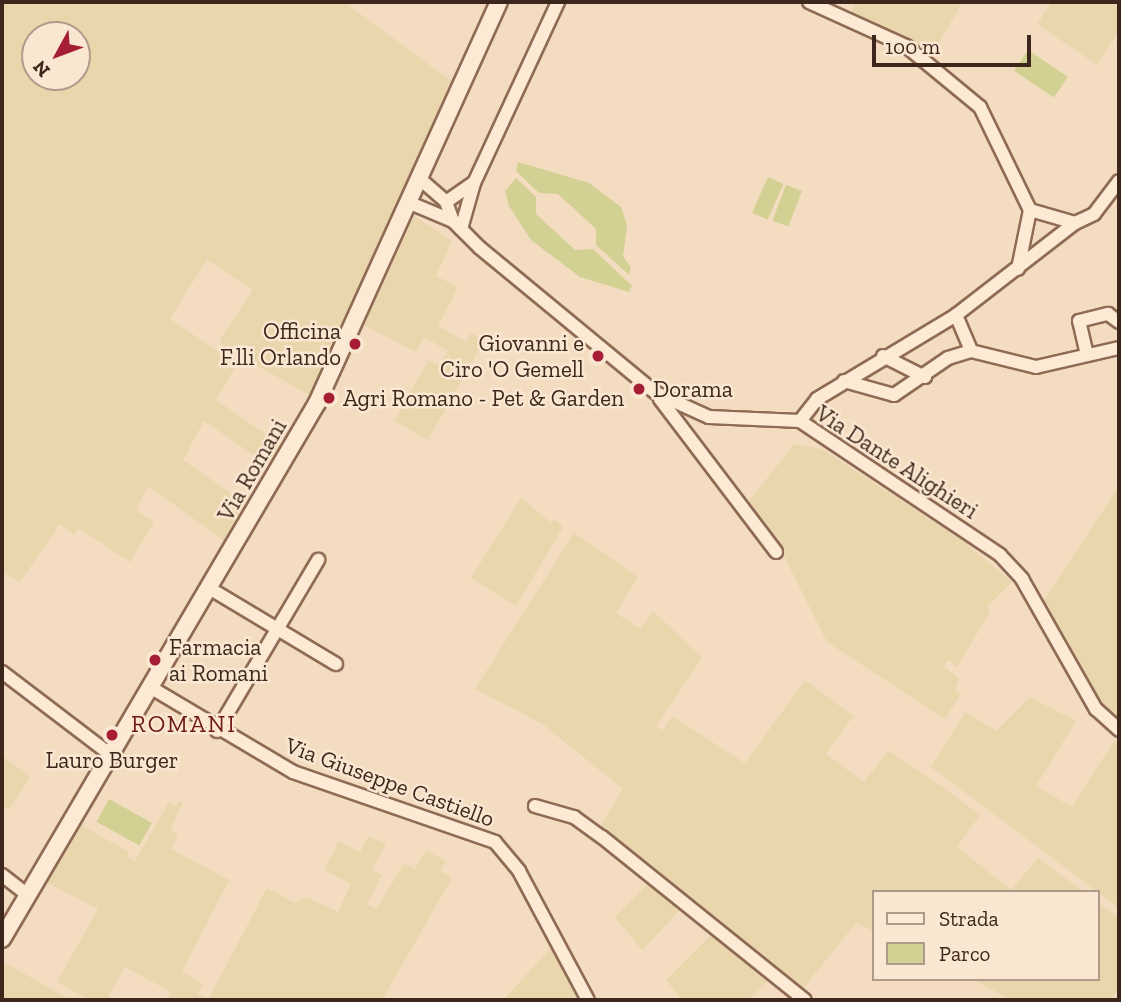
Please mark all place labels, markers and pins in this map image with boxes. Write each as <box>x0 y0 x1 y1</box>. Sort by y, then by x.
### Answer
place label: Officina F.lli Orlando <box>220 317 341 371</box>
place label: Giovanni e Ciro 'O Gemell <box>440 329 584 383</box>
marker: Officina F.lli Orlando <box>347 336 363 352</box>
marker: Giovanni e Ciro 'O Gemell <box>590 348 606 364</box>
place label: Dorama <box>653 375 733 403</box>
marker: Dorama <box>631 381 647 397</box>
place label: Agri Romano - Pet & Garden <box>343 384 624 412</box>
marker: Agri Romano - Pet & Garden <box>321 390 337 406</box>
place label: Farmacia ai Romani <box>169 633 268 687</box>
marker: Farmacia ai Romani <box>147 652 163 668</box>
marker: Lauro Burger <box>104 727 120 743</box>
place label: Lauro Burger <box>46 746 178 774</box>

